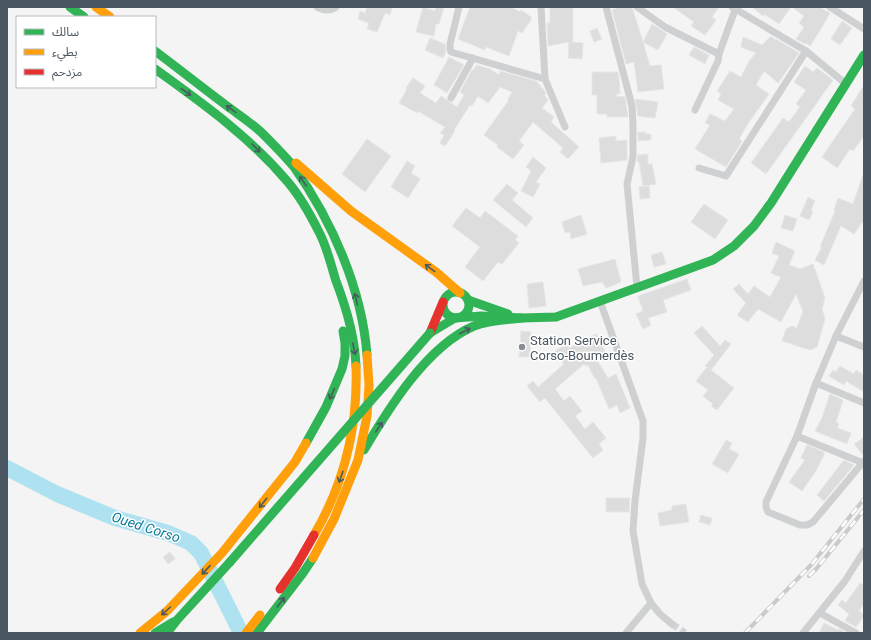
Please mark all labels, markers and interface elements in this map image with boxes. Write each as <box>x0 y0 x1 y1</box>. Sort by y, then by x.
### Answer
legend <box>16 16 156 88</box>
text: سالك <box>52 25 79 39</box>
text: بطيء <box>52 45 78 62</box>
text: مزدحم <box>52 65 82 81</box>
one-way arrow <box>181 88 192 96</box>
one-way arrow <box>225 105 236 113</box>
one-way arrow <box>251 143 261 153</box>
one-way arrow <box>299 176 307 187</box>
one-way arrow <box>424 264 435 272</box>
one-way arrow <box>351 293 359 306</box>
one-way arrow <box>458 327 470 334</box>
place label: Station Service Corso-Boumerdès <box>530 333 634 363</box>
one-way arrow <box>351 342 359 355</box>
marker: Station Service Corso-Boumerdès <box>517 342 527 352</box>
one-way arrow <box>328 387 335 399</box>
one-way arrow <box>375 421 383 433</box>
one-way arrow <box>336 471 344 483</box>
one-way arrow <box>258 498 267 509</box>
water label: Oued Corso <box>110 508 183 546</box>
one-way arrow <box>201 565 211 575</box>
one-way arrow <box>277 596 285 607</box>
one-way arrow <box>161 607 171 616</box>

